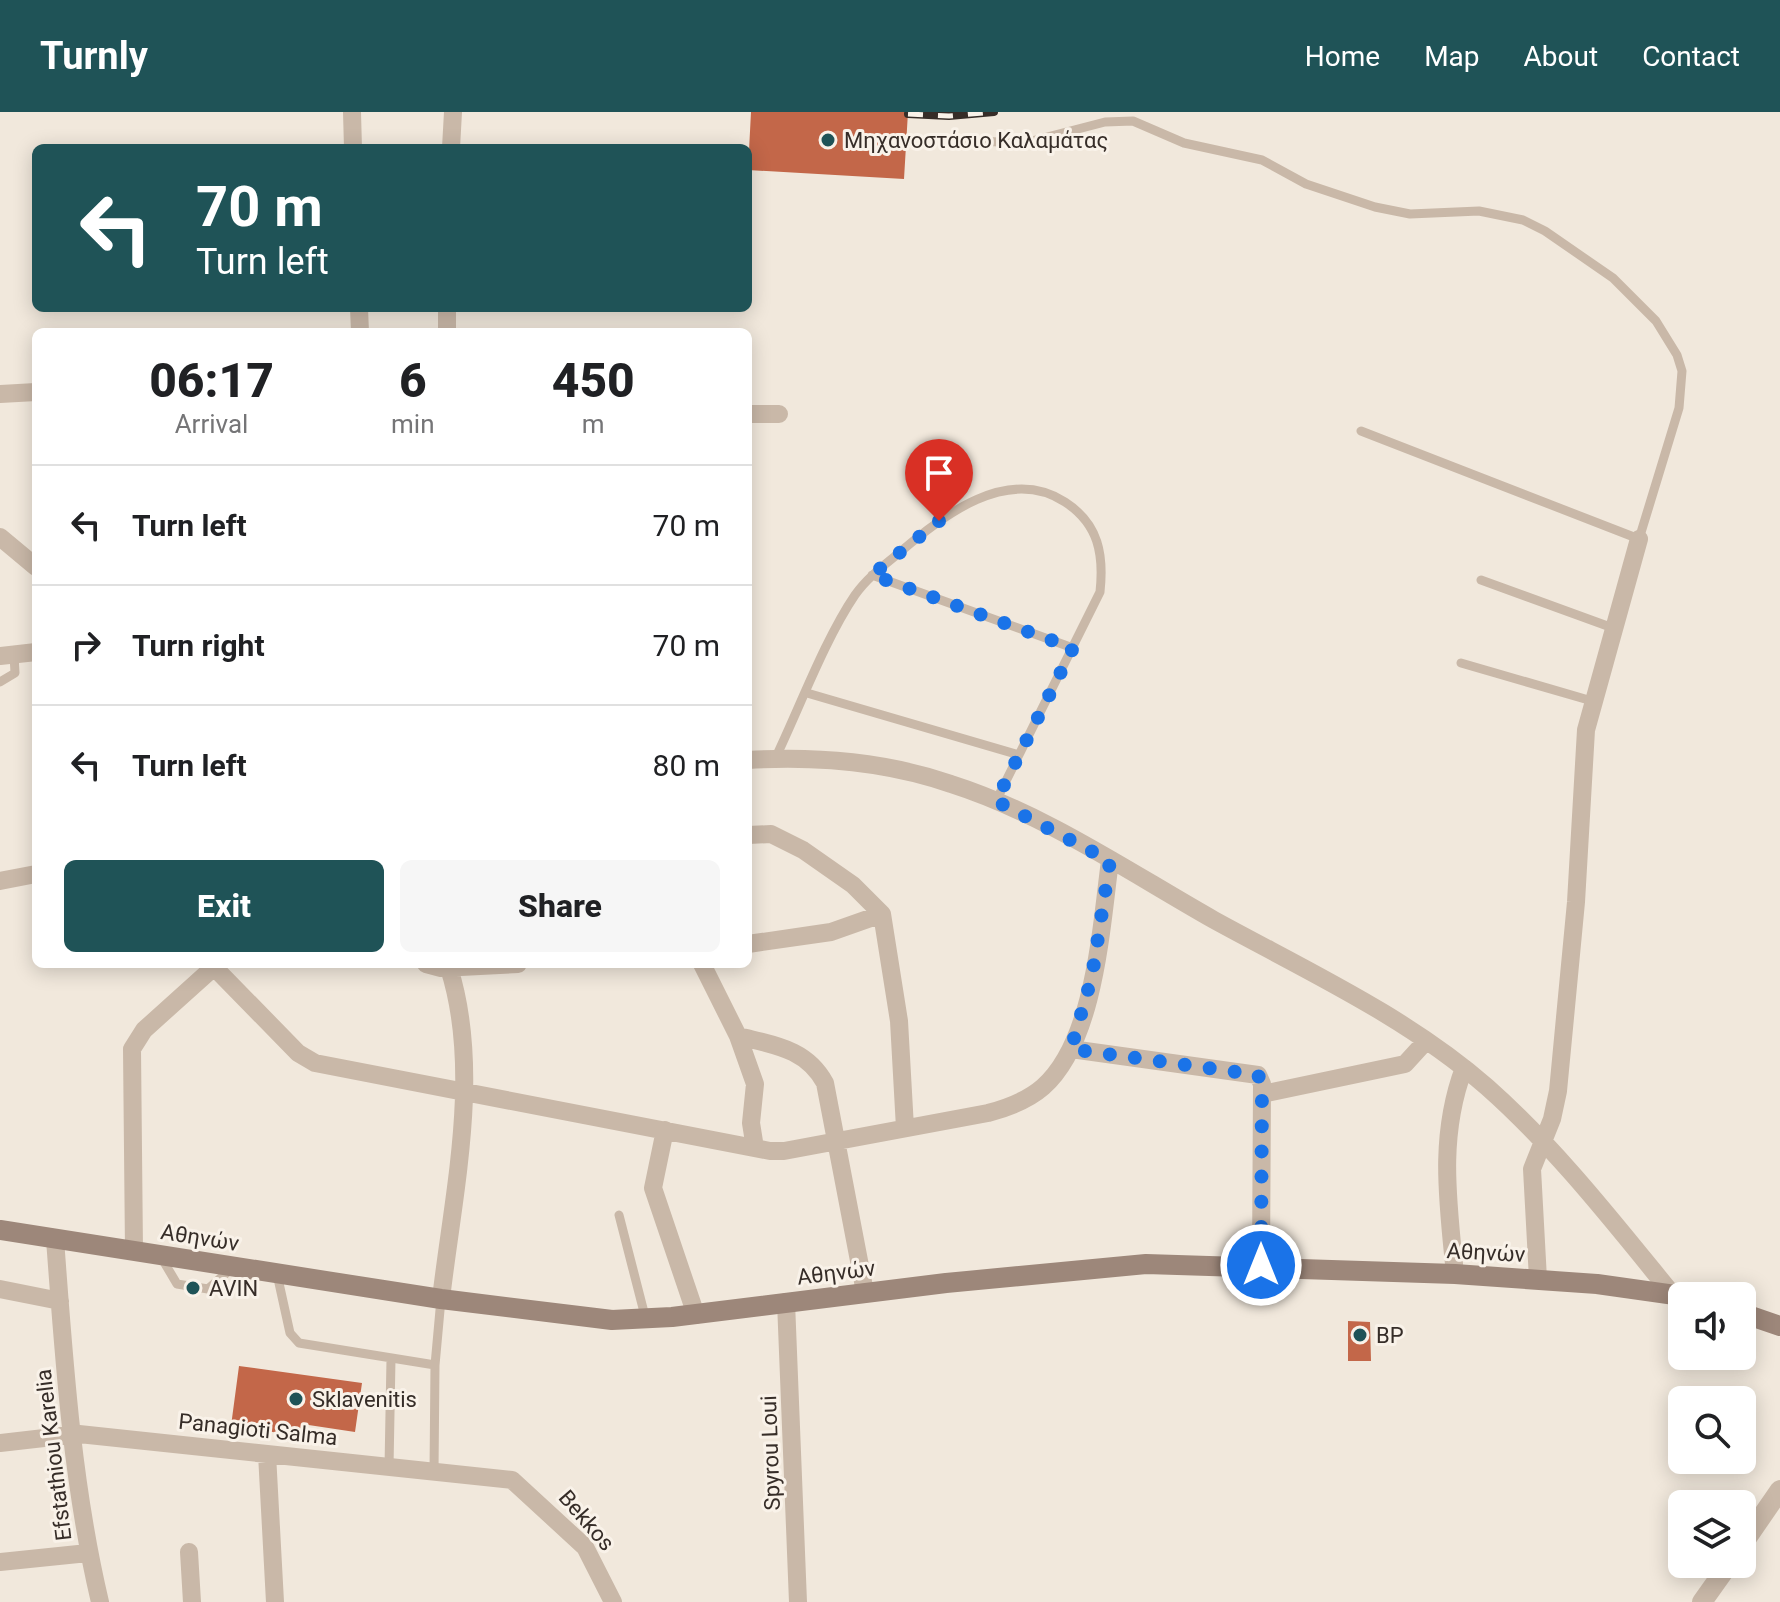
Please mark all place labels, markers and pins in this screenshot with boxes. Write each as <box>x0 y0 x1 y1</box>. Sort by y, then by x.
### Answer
place label: Μηχανοστάσιο Καλαμάτας <box>844 128 1108 153</box>
marker: Μηχανοστάσιο Καλαμάτας <box>819 131 837 149</box>
pin <box>905 439 973 521</box>
place label: AVIN <box>209 1276 258 1301</box>
marker: AVIN <box>184 1279 202 1297</box>
place label: BP <box>1376 1323 1404 1348</box>
marker: BP <box>1351 1326 1369 1344</box>
place label: Sklavenitis <box>312 1387 417 1412</box>
marker: Sklavenitis <box>287 1390 305 1408</box>

